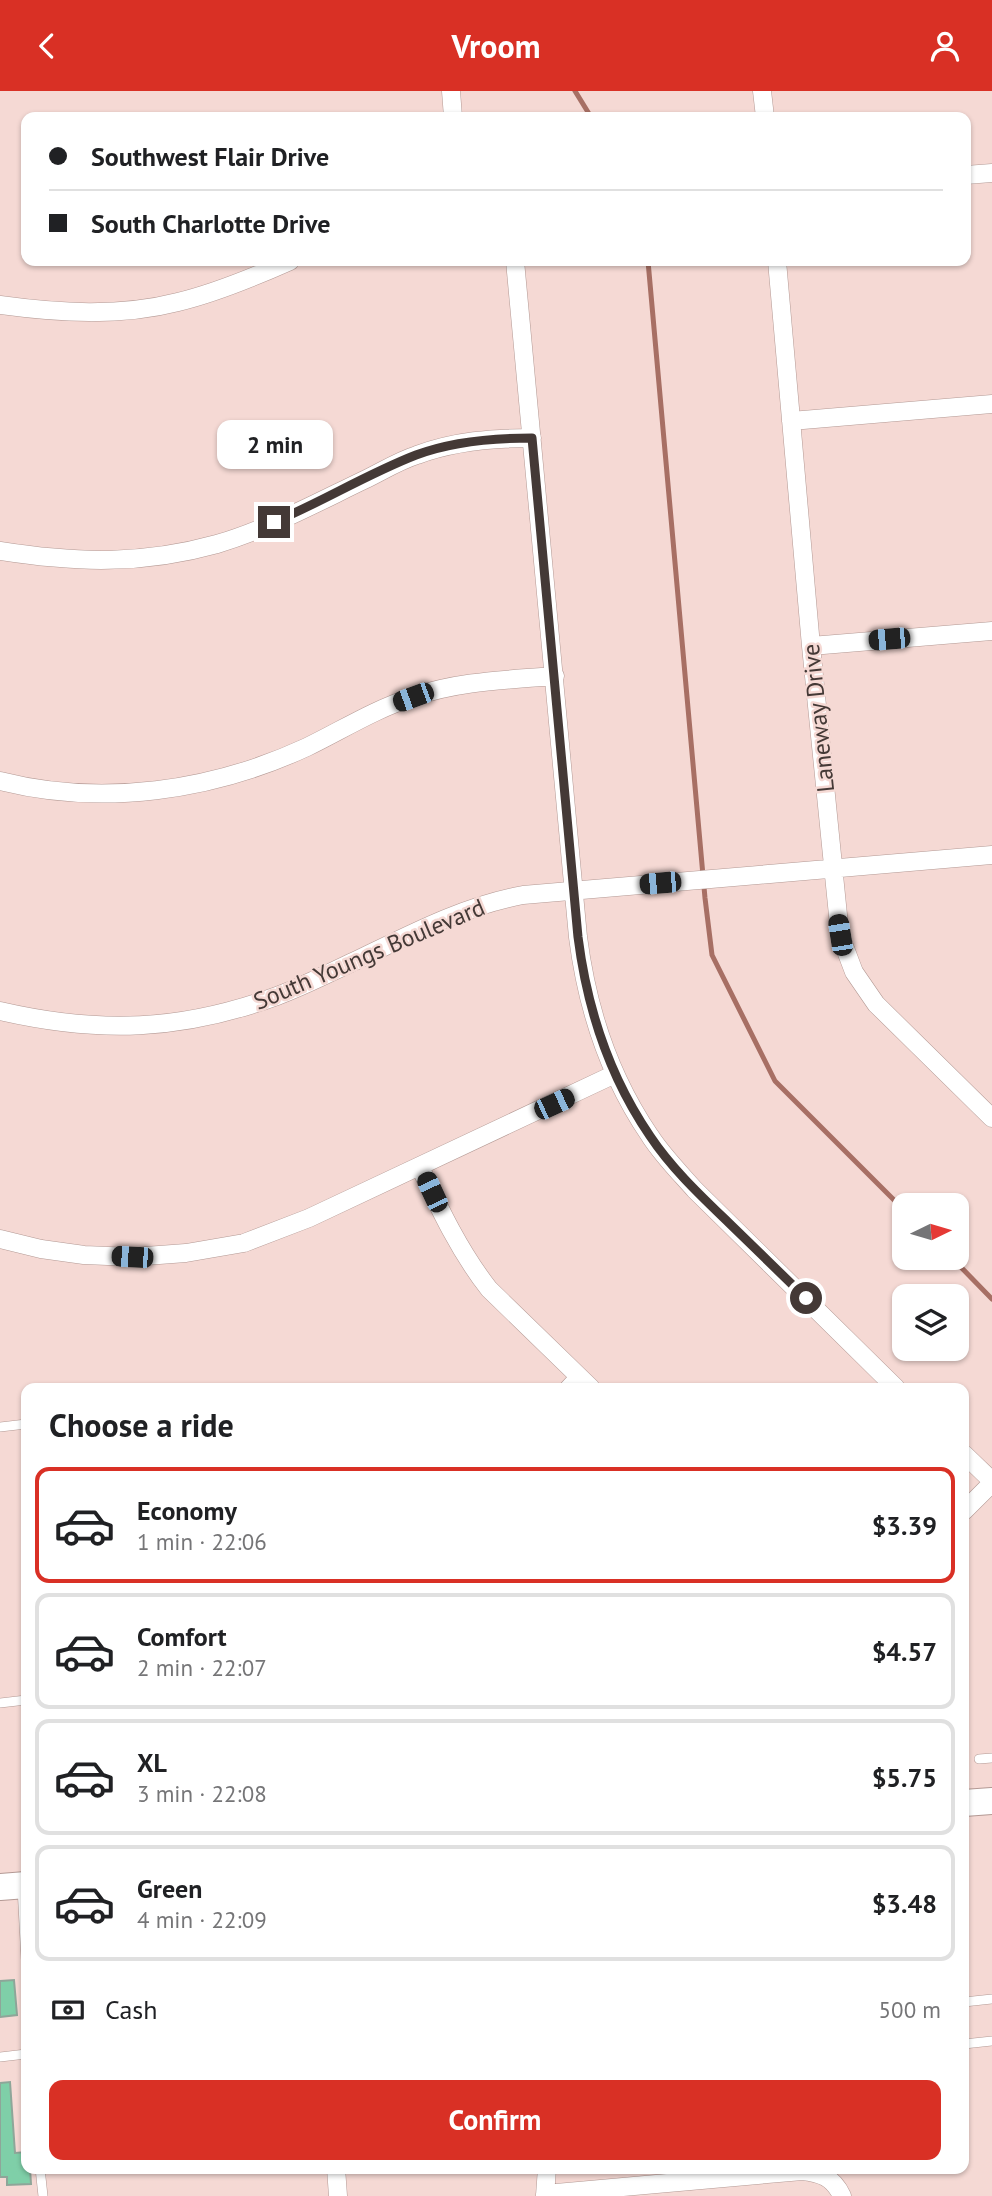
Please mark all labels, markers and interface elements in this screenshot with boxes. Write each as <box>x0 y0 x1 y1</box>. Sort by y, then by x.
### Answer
text: Vroom <box>452 25 540 67</box>
icon: back <box>28 27 66 65</box>
icon: person <box>926 27 964 65</box>
text: Southwest Flair Drive <box>91 140 329 173</box>
text: South Charlotte Drive <box>91 207 331 240</box>
callout: 2 min <box>216 421 332 469</box>
text: 2 min <box>247 430 303 459</box>
route end <box>258 506 290 538</box>
car <box>868 627 911 651</box>
street label: Laneway Drive <box>795 642 841 794</box>
car <box>390 680 437 714</box>
car <box>639 871 682 895</box>
street label: South Youngs Boulevard <box>249 891 489 1017</box>
car <box>827 913 854 957</box>
car <box>531 1086 578 1122</box>
car <box>414 1169 451 1215</box>
north arrow <box>892 1193 970 1271</box>
map controls <box>892 1193 969 1361</box>
car <box>111 1245 154 1269</box>
route start <box>790 1282 822 1314</box>
button: layers <box>892 1284 969 1361</box>
text: Choose a ride <box>49 1404 234 1446</box>
icon: car <box>53 1494 116 1557</box>
text: Economy <box>137 1494 237 1527</box>
text: $3.39 <box>872 1509 937 1542</box>
text: 1 min · 22:06 <box>137 1527 267 1556</box>
icon: car <box>53 1620 116 1683</box>
text: Comfort <box>137 1620 227 1653</box>
text: $4.57 <box>872 1635 937 1668</box>
text: 2 min · 22:07 <box>137 1653 267 1682</box>
icon: car <box>53 1746 116 1809</box>
text: XL <box>137 1746 167 1779</box>
text: $5.75 <box>872 1761 937 1794</box>
text: 3 min · 22:08 <box>137 1779 267 1808</box>
icon: car <box>53 1872 116 1935</box>
text: Green <box>137 1872 202 1905</box>
text: $3.48 <box>872 1887 937 1920</box>
text: 4 min · 22:09 <box>137 1905 267 1934</box>
icon: cash <box>49 1991 87 2029</box>
text: Cash <box>105 1993 157 2026</box>
text: 500 m <box>879 1995 941 2024</box>
button: Confirm <box>49 2080 941 2160</box>

